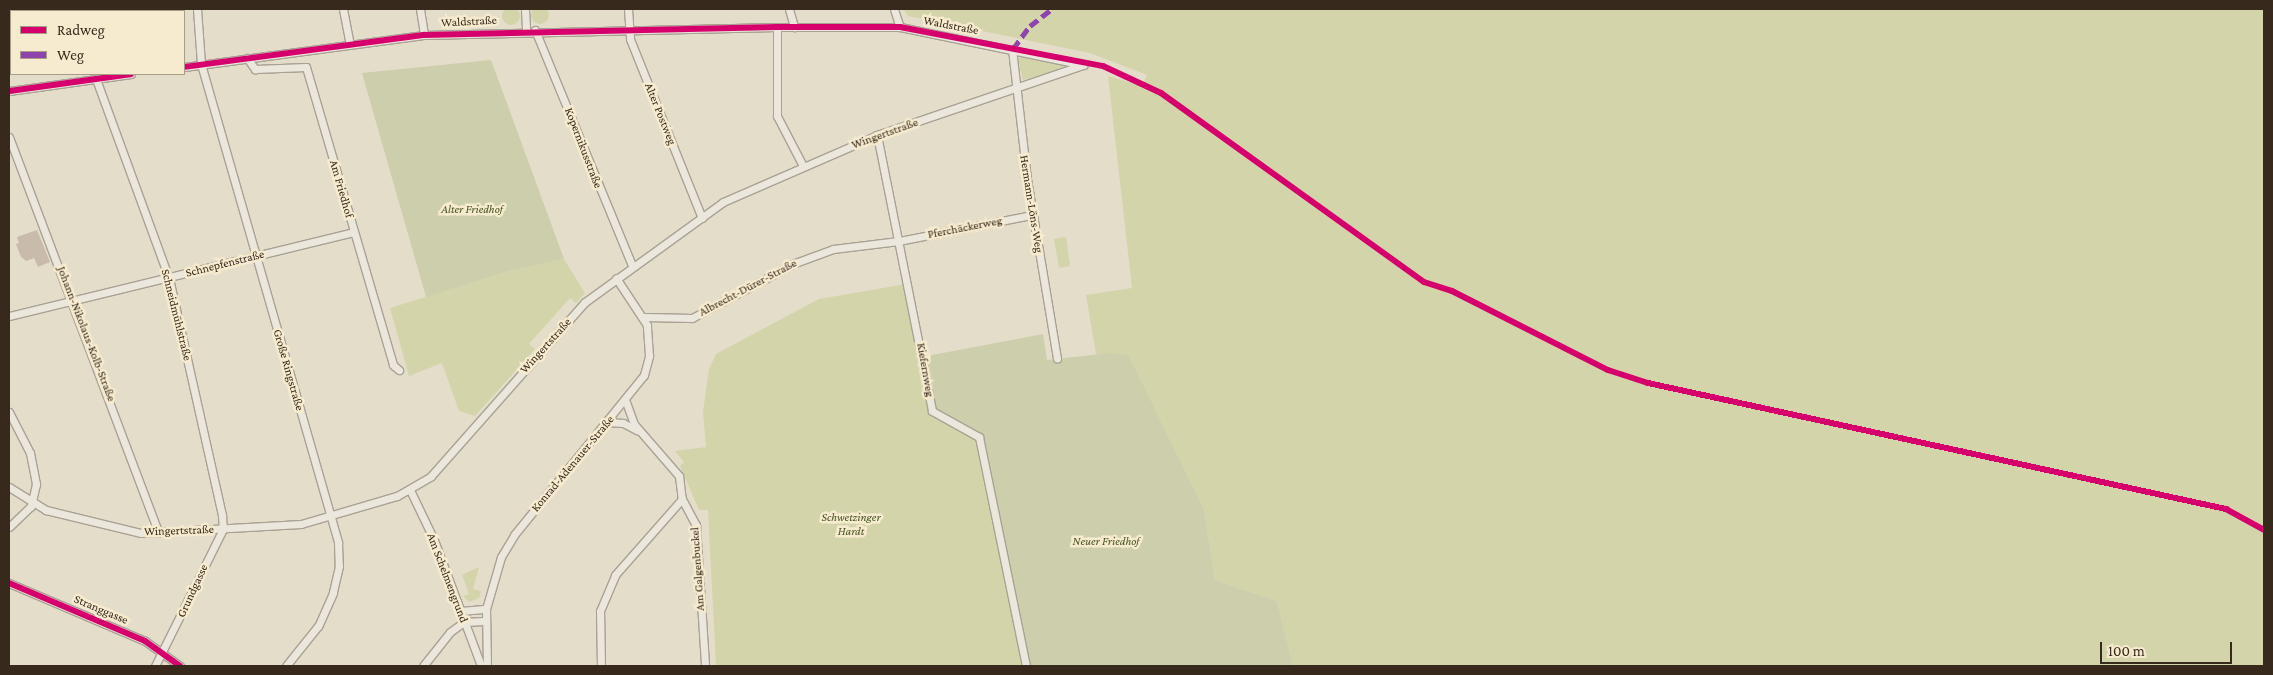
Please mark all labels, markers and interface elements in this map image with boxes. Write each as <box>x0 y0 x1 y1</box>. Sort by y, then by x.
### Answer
legend <box>10 10 185 75</box>
street label: Waldstraße <box>441 13 497 31</box>
street label: Waldstraße <box>922 14 980 38</box>
text: Radweg <box>57 22 105 38</box>
text: Weg <box>57 47 84 63</box>
street label: Alter Postweg <box>641 81 679 147</box>
street label: Kopernikusstraße <box>561 106 605 190</box>
street label: Wingertstraße <box>850 115 920 153</box>
street label: Hermann-Löns-Weg <box>1016 154 1046 254</box>
street label: Am Friedhof <box>326 158 356 220</box>
park label: Alter Friedhof <box>441 203 503 217</box>
street label: Pferchäckerweg <box>926 214 1004 242</box>
street label: Schnepfenstraße <box>184 247 266 281</box>
street label: Albrecht-Dürer-Straße <box>697 256 799 320</box>
street label: Johann-Nikolaus-Kolb-Straße <box>54 265 118 403</box>
street label: Schneidmühlstraße <box>158 268 194 362</box>
street label: Wingertstraße <box>517 315 575 377</box>
street label: Große Ringstraße <box>270 328 306 412</box>
street label: Kiefernweg <box>913 342 937 398</box>
street label: Konrad-Adenauer-Straße <box>529 413 617 515</box>
park label: Schwetzinger Hardt <box>821 511 881 539</box>
street label: Wingertstraße <box>144 523 214 539</box>
street label: Am Galgenbuckel <box>688 527 708 611</box>
street label: Am Schelmengrund <box>423 531 471 625</box>
park label: Neuer Friedhof <box>1073 535 1139 549</box>
street label: Grundgasse <box>174 562 212 620</box>
street label: Stranggasse <box>72 592 130 628</box>
scale bar <box>2103 632 2236 664</box>
text: 100 m <box>2108 643 2145 659</box>

